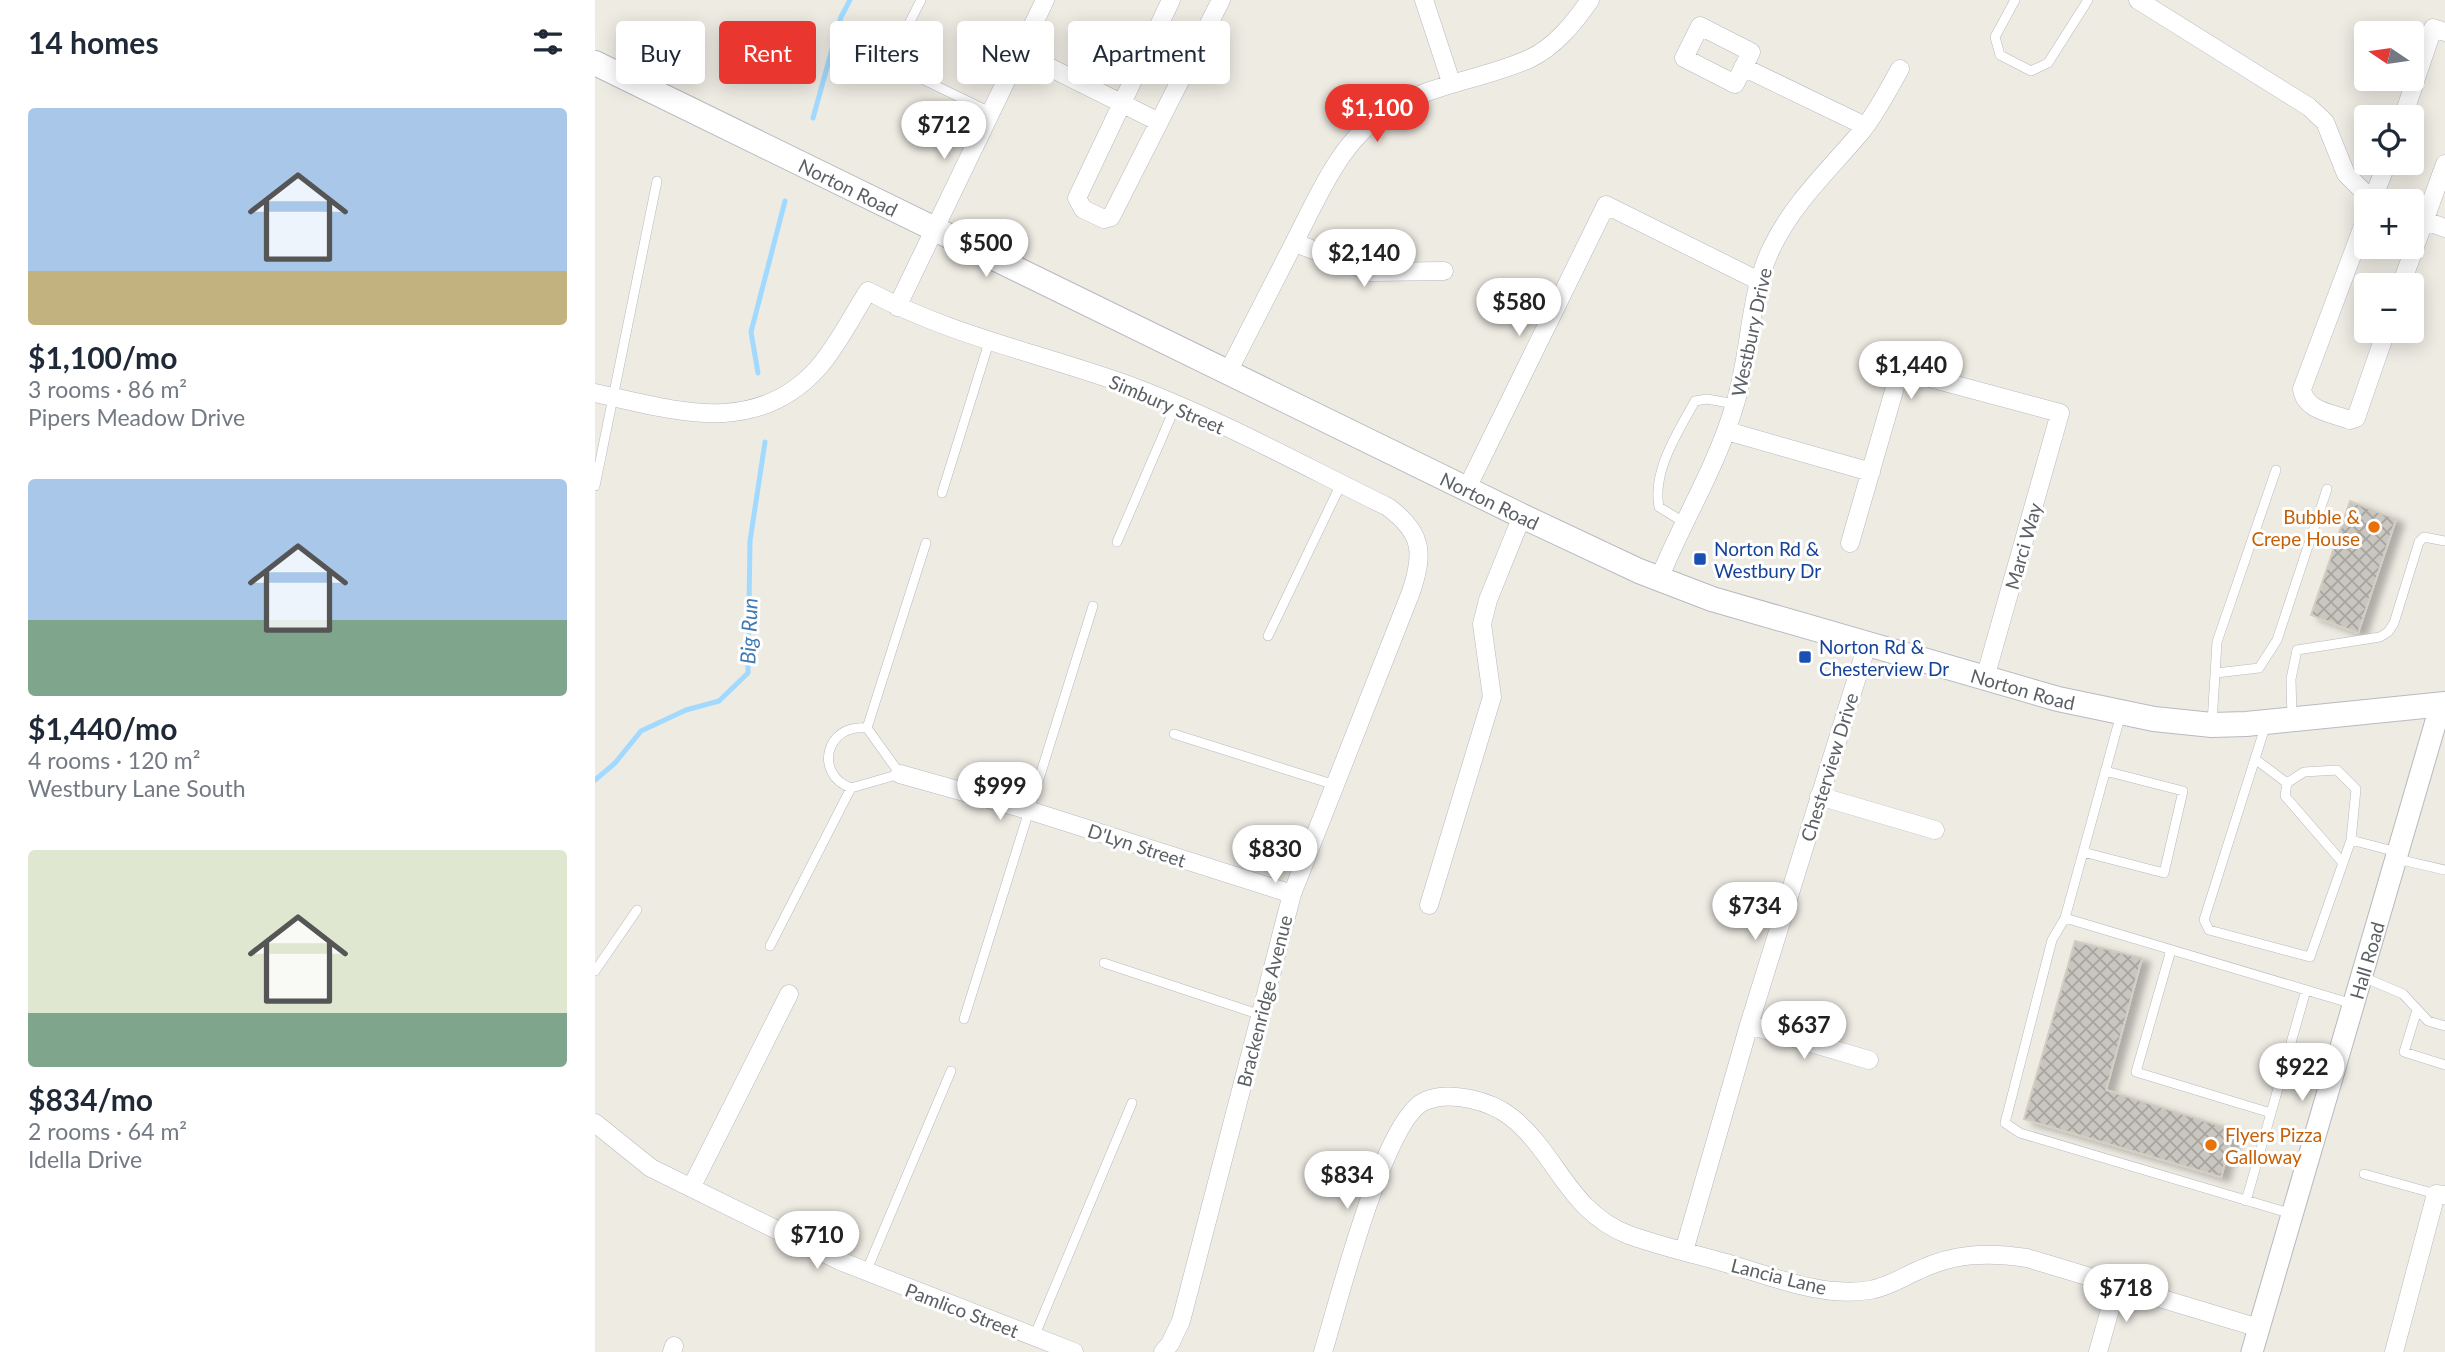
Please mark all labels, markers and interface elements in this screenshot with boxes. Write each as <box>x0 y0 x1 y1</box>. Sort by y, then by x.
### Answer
chip: Buy <box>616 21 705 84</box>
chip: Rent <box>719 21 816 84</box>
chip: Filters <box>830 21 943 84</box>
chip: New <box>957 21 1054 84</box>
chip: Apartment <box>1068 21 1230 84</box>
north arrow <box>2354 21 2424 91</box>
map controls <box>2354 21 2424 343</box>
icon: filters <box>529 23 567 61</box>
text: 14 homes <box>28 24 159 60</box>
pin: $1,100 <box>1320 85 1434 144</box>
text: $1,100 <box>1341 93 1413 121</box>
pin: $712 <box>903 102 985 161</box>
button: locate <box>2354 105 2424 175</box>
text: $712 <box>917 110 971 138</box>
street label: Norton Road <box>795 153 902 221</box>
icon: home <box>235 154 361 280</box>
button: + <box>2354 189 2424 259</box>
pin: $500 <box>945 219 1027 279</box>
text: $500 <box>959 228 1013 256</box>
pin: $2,140 <box>1307 230 1421 289</box>
text: $2,140 <box>1328 238 1400 266</box>
street label: Westbury Drive <box>1726 265 1776 399</box>
button: − <box>2354 273 2424 343</box>
pin: $580 <box>1478 278 1560 338</box>
text: $580 <box>1492 287 1546 315</box>
text: $1,100/mo <box>28 339 177 375</box>
pin: $1,440 <box>1854 342 1968 401</box>
text: $1,440 <box>1875 350 1947 378</box>
street label: Simbury Street <box>1106 369 1228 439</box>
text: 3 rooms · 86 m² <box>28 375 187 403</box>
text: Pipers Meadow Drive <box>28 403 245 431</box>
street label: Norton Road <box>1437 466 1543 534</box>
street label: Marci Way <box>2000 500 2046 592</box>
place label: Bubble & Crepe House <box>2251 505 2360 550</box>
marker: Bubble & Crepe House <box>2366 519 2382 535</box>
icon: home <box>235 525 361 651</box>
place label: Norton Rd & Westbury Dr <box>1714 537 1821 582</box>
marker: Norton Rd & Westbury Dr <box>1692 551 1708 567</box>
water label: Big Run <box>734 597 762 665</box>
place label: Norton Rd & Chesterview Dr <box>1819 635 1949 680</box>
marker: Norton Rd & Chesterview Dr <box>1797 649 1813 665</box>
street label: Norton Road <box>1968 663 2077 714</box>
street label: Chesterview Drive <box>1795 690 1863 844</box>
text: $1,440/mo <box>28 710 177 746</box>
text: 4 rooms · 120 m² <box>28 746 200 774</box>
pin: $999 <box>959 762 1041 822</box>
text: $999 <box>973 771 1027 799</box>
text: Westbury Lane South <box>28 774 246 802</box>
street label: D'Lyn Street <box>1085 818 1189 872</box>
pin: $830 <box>1234 826 1316 885</box>
text: $830 <box>1248 834 1302 862</box>
pin: $734 <box>1714 883 1796 942</box>
text: $734 <box>1728 891 1782 919</box>
icon: home <box>235 896 361 1022</box>
street label: Brackenridge Avenue <box>1232 913 1296 1089</box>
street label: Hall Road <box>2344 919 2388 1002</box>
pin: $637 <box>1763 1002 1845 1061</box>
text: $637 <box>1777 1010 1831 1038</box>
pin: $922 <box>2261 1044 2343 1103</box>
text: $922 <box>2275 1052 2329 1080</box>
text: $834/mo <box>28 1081 153 1117</box>
text: 2 rooms · 64 m² <box>28 1117 187 1145</box>
place label: Flyers Pizza Galloway <box>2225 1123 2322 1168</box>
marker: Flyers Pizza Galloway <box>2203 1137 2219 1153</box>
text: Idella Drive <box>28 1145 142 1173</box>
pin: $834 <box>1306 1152 1388 1211</box>
text: $834 <box>1320 1160 1374 1188</box>
pin: $710 <box>776 1212 858 1271</box>
text: $710 <box>790 1220 844 1248</box>
street label: Lancia Lane <box>1729 1253 1829 1299</box>
pin: $718 <box>2085 1264 2167 1324</box>
text: $718 <box>2099 1273 2153 1301</box>
street label: Pamlico Street <box>902 1278 1022 1342</box>

